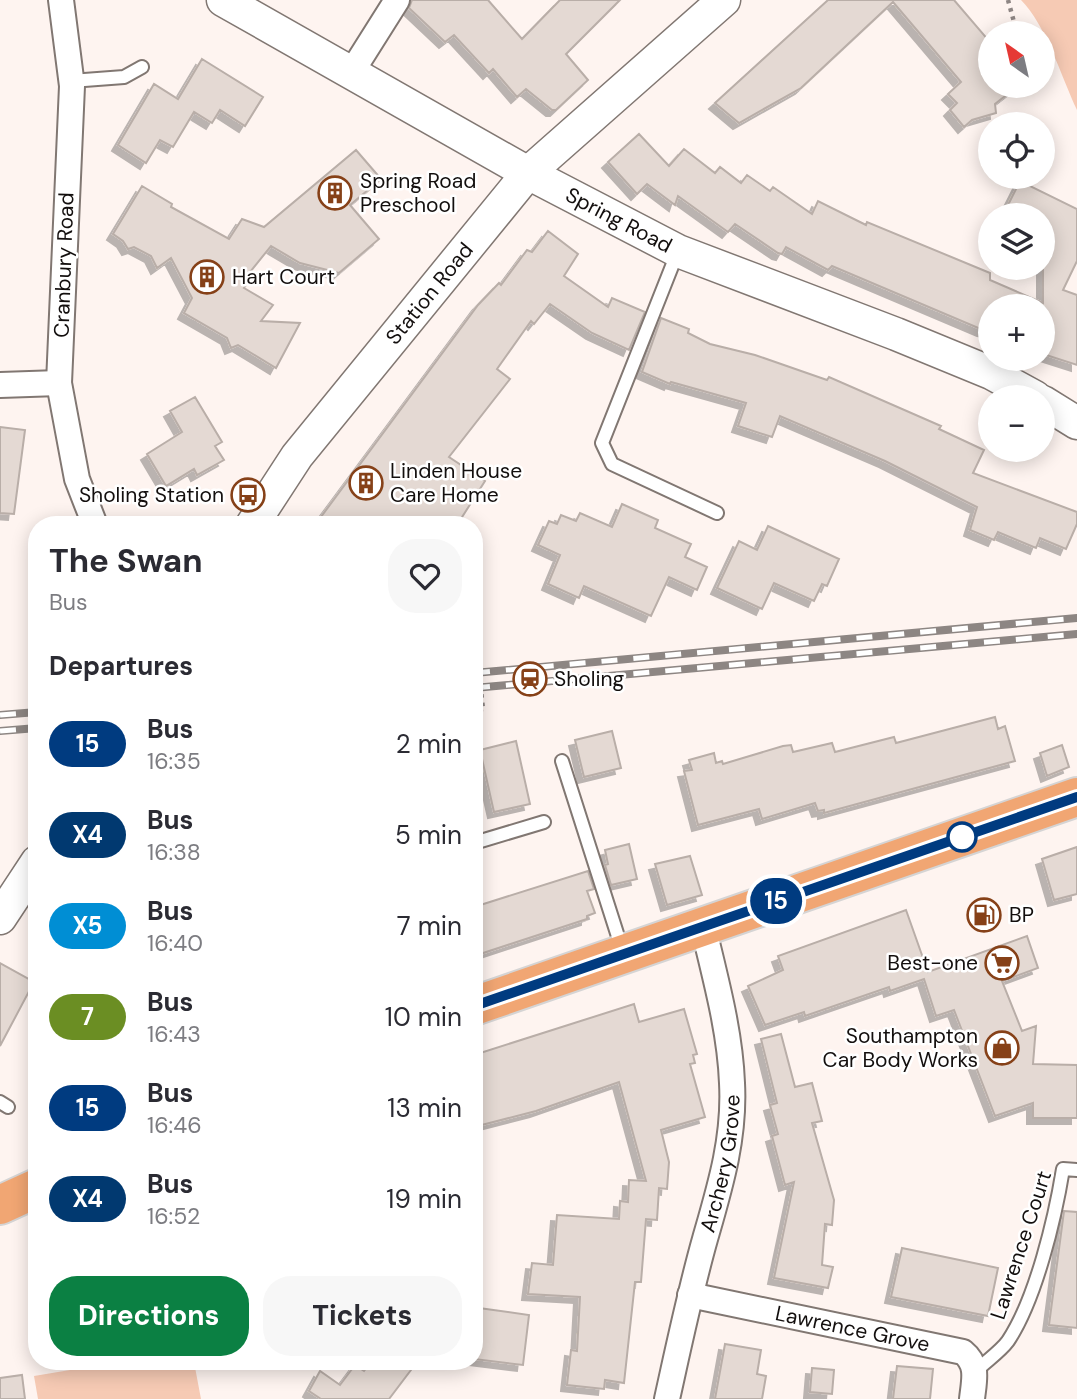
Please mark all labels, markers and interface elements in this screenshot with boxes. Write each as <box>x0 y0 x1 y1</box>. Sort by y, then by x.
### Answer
north arrow <box>978 21 1055 98</box>
map controls <box>978 21 1055 462</box>
button: locate <box>978 112 1055 189</box>
place label: Spring Road Preschool <box>360 167 476 219</box>
building icon: Spring Road Preschool <box>316 174 354 212</box>
street label: Spring Road <box>561 181 677 260</box>
street label: Cranbury Road <box>47 192 81 338</box>
button: layers <box>978 203 1055 280</box>
street label: Station Road <box>380 237 480 350</box>
building icon: Hart Court <box>188 258 226 296</box>
place label: Hart Court <box>232 263 335 291</box>
button: + <box>978 294 1055 371</box>
button: − <box>978 385 1055 462</box>
place label: Linden House Care Home <box>390 457 522 509</box>
building icon: Linden House Care Home <box>347 464 385 502</box>
bus stop icon: Sholing Station <box>229 476 267 514</box>
place label: Sholing Station <box>79 481 224 509</box>
text: The Swan <box>49 539 203 582</box>
button: heart <box>388 539 462 613</box>
text: Bus <box>49 587 88 617</box>
text: Departures <box>49 649 193 683</box>
station icon: Sholing <box>511 660 549 698</box>
place label: Sholing <box>554 665 624 693</box>
text: Bus <box>147 712 193 746</box>
text: 2 min <box>396 727 462 761</box>
text: 15 <box>76 728 99 759</box>
text: 16:35 <box>147 746 201 776</box>
text: Bus <box>147 803 193 837</box>
text: 5 min <box>395 818 462 852</box>
text: X4 <box>72 819 103 850</box>
unlabelled marker <box>947 822 977 852</box>
text: 16:38 <box>147 837 201 867</box>
line badge: 15 <box>744 878 808 924</box>
text: 15 <box>764 885 788 916</box>
text: Bus <box>147 894 193 928</box>
fuel station icon: BP <box>965 896 1003 934</box>
place label: BP <box>1009 901 1034 929</box>
text: 7 min <box>397 909 462 943</box>
text: X5 <box>73 910 102 941</box>
text: 16:40 <box>147 928 203 958</box>
supermarket icon: Best-one <box>983 944 1021 982</box>
place label: Best-one <box>887 949 978 977</box>
text: Bus <box>147 985 193 1019</box>
text: 10 min <box>385 1000 462 1034</box>
text: 7 <box>81 1001 94 1032</box>
text: 16:43 <box>147 1019 201 1049</box>
place label: Southampton Car Body Works <box>823 1022 978 1074</box>
shop icon: Southampton Car Body Works <box>983 1029 1021 1067</box>
text: Bus <box>147 1076 193 1110</box>
text: 13 min <box>387 1091 462 1125</box>
text: 15 <box>76 1092 99 1123</box>
street label: Archery Grove <box>694 1094 746 1236</box>
text: 16:46 <box>147 1110 202 1140</box>
text: Bus <box>147 1167 193 1201</box>
street label: Lawrence Court <box>984 1167 1058 1323</box>
text: 19 min <box>386 1182 462 1216</box>
text: X4 <box>72 1183 103 1214</box>
text: 16:52 <box>147 1201 200 1231</box>
button: Directions <box>49 1276 249 1356</box>
button: Tickets <box>263 1276 462 1356</box>
street label: Lawrence Grove <box>773 1299 932 1359</box>

